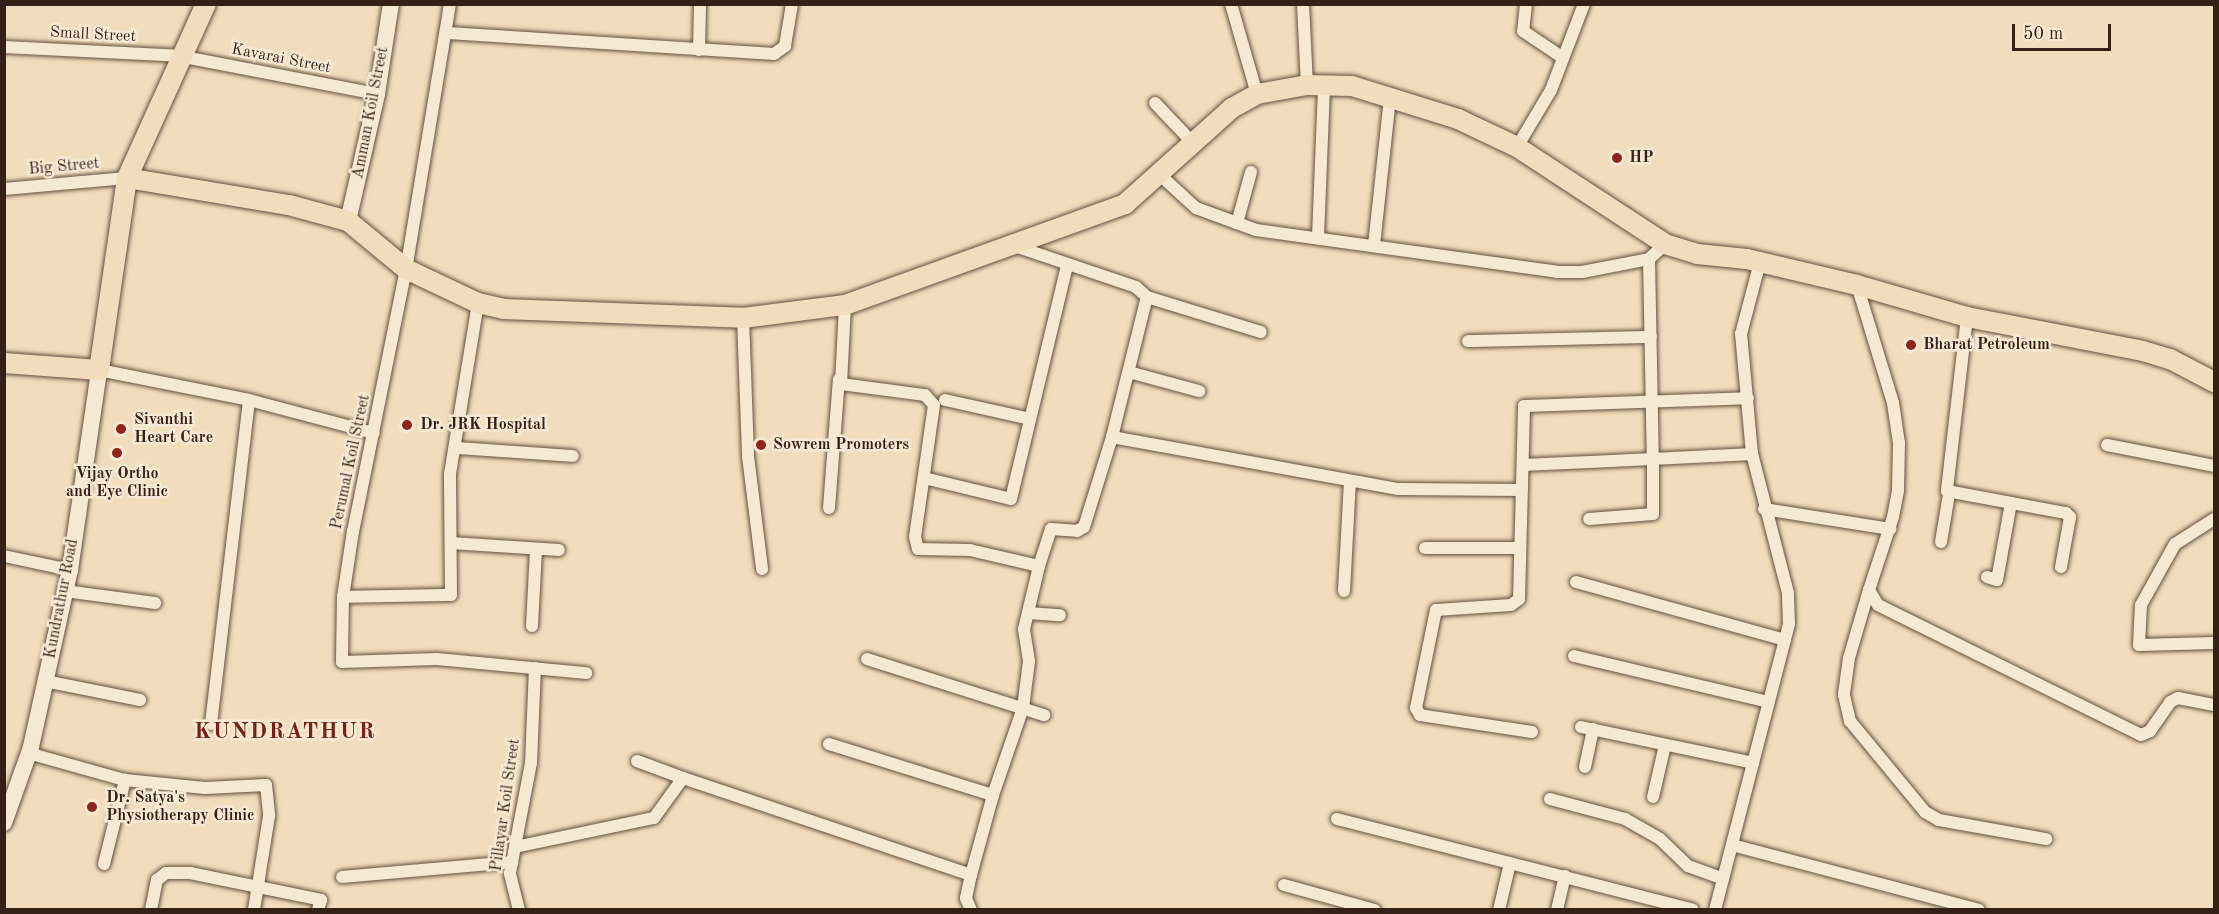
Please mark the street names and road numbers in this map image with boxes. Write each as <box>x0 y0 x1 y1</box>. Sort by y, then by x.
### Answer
street label: Small Street <box>50 23 136 47</box>
street label: Kavarai Street <box>230 40 332 78</box>
street label: Amman Koil Street <box>349 45 393 181</box>
street label: Big Street <box>28 154 100 180</box>
street label: Perumal Koil Street <box>327 393 375 531</box>
street label: Kundrathur Road <box>41 537 83 661</box>
street label: Pillayar Koil Street <box>487 737 525 873</box>

